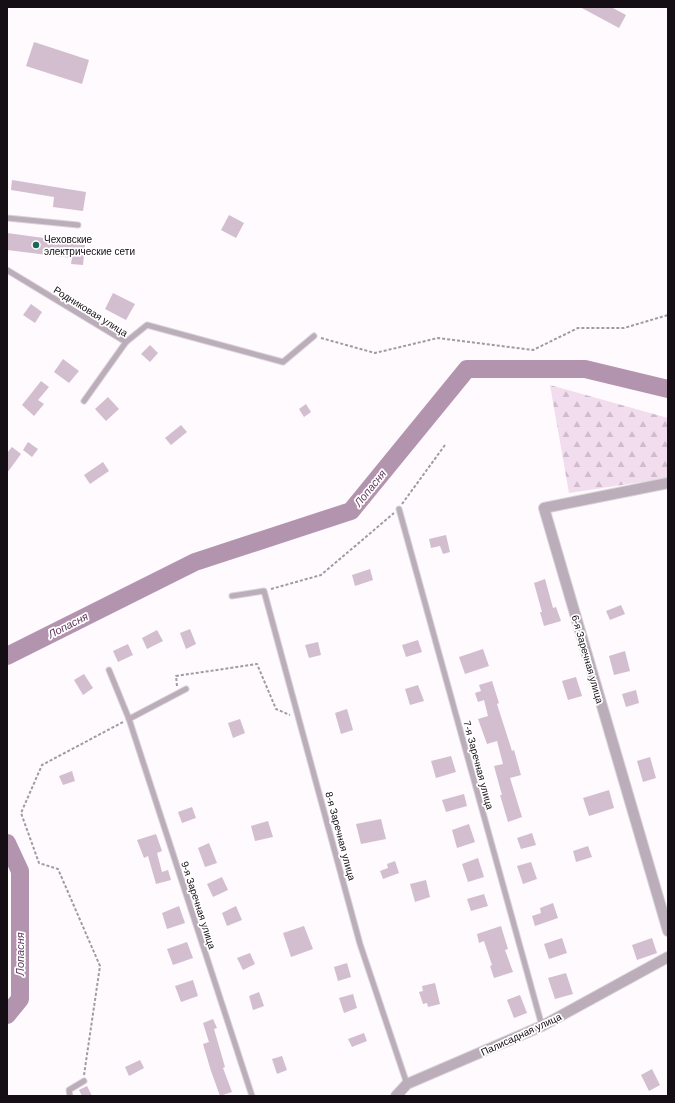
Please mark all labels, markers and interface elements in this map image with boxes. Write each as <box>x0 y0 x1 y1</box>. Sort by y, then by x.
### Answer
place label: Чеховские электрические сети <box>44 234 135 257</box>
marker: Чеховские электрические сети <box>31 240 41 250</box>
street label: Родниковая улица <box>52 284 130 339</box>
water label: Лопасня <box>351 467 388 509</box>
water label: Лопасня <box>45 610 90 641</box>
street label: 6-я Заречная улица <box>570 614 606 705</box>
street label: 7-я Заречная улица <box>461 720 496 811</box>
street label: 8-я Заречная улица <box>323 791 358 882</box>
street label: 9-я Заречная улица <box>179 860 218 951</box>
water label: Лопасня <box>14 932 26 977</box>
street label: Палисадная улица <box>479 1011 564 1058</box>

